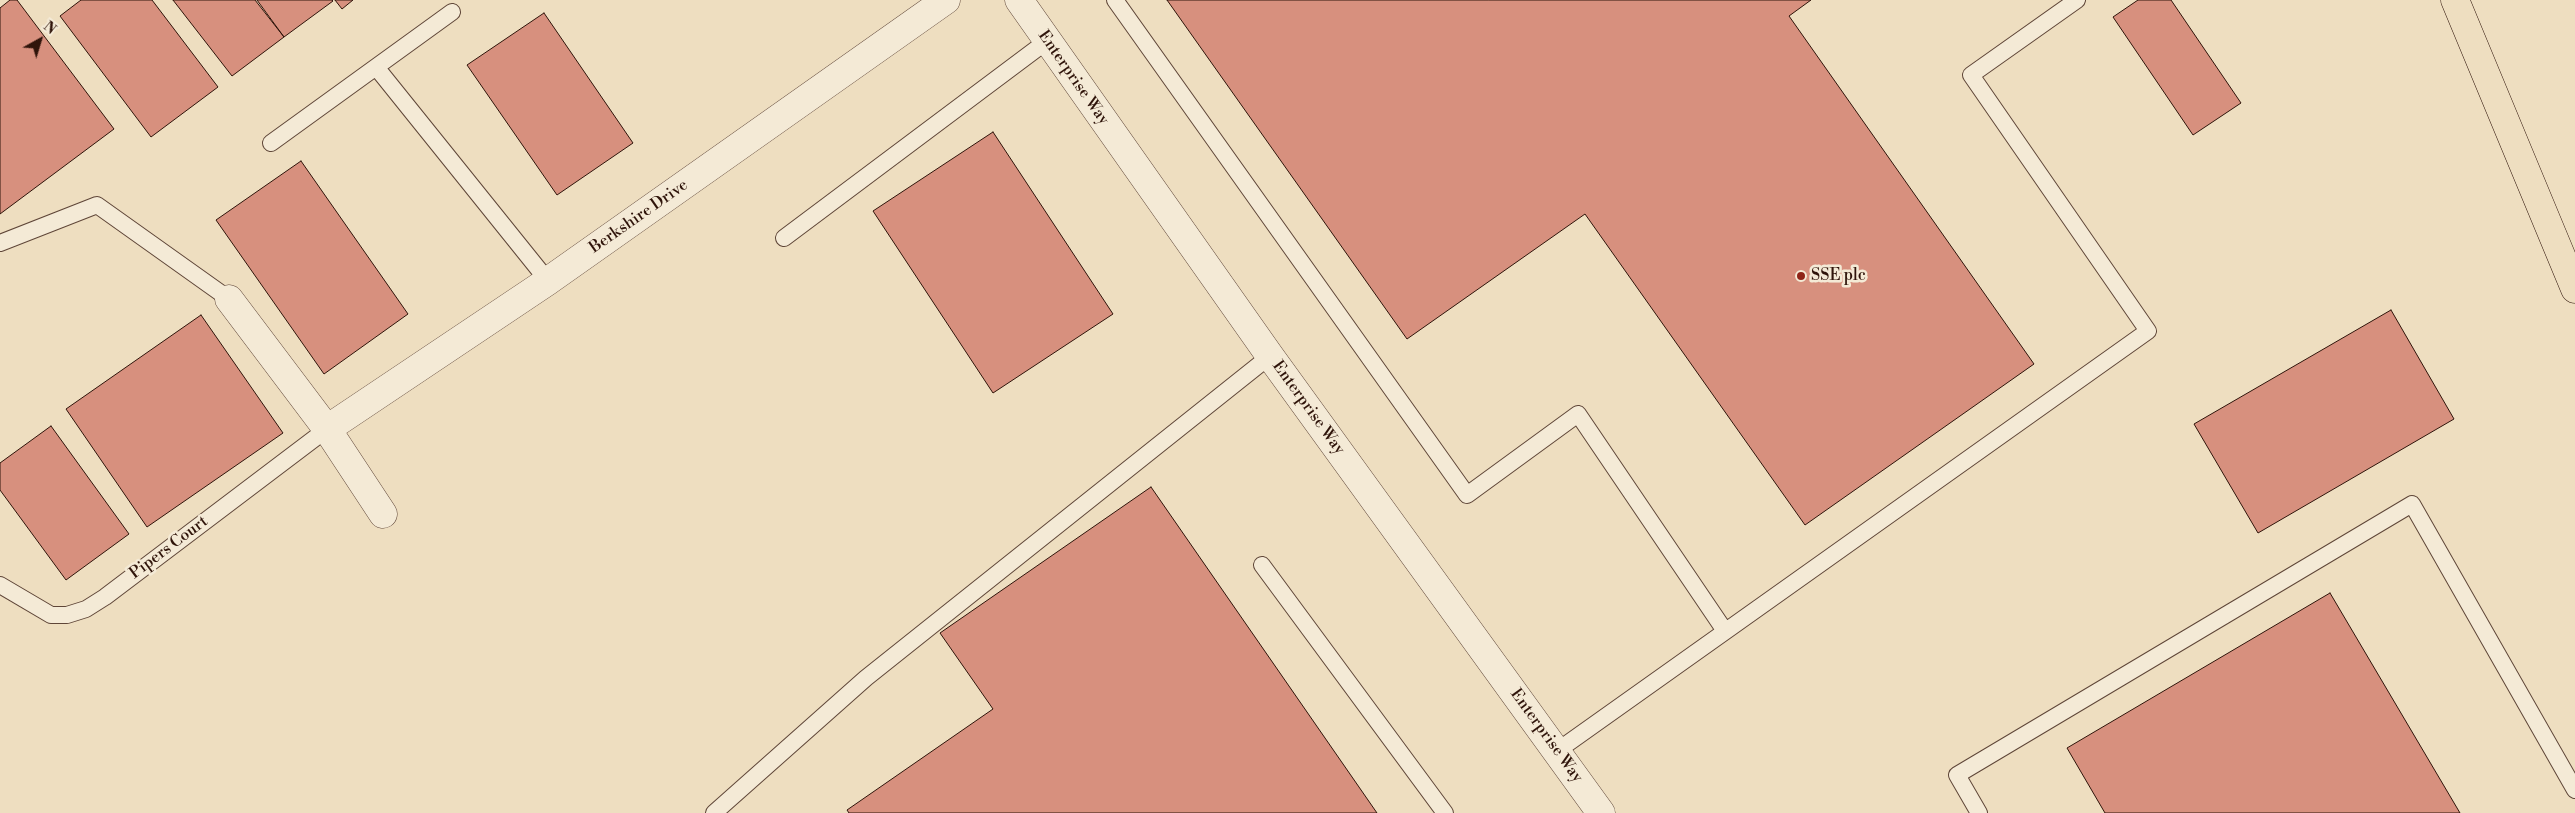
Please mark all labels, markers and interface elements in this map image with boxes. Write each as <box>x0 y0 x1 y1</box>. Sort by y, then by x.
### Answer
north arrow <box>15 15 65 65</box>
text: N <box>39 18 59 39</box>
street label: Enterprise Way <box>1033 27 1113 129</box>
street label: Berkshire Drive <box>586 176 692 258</box>
place label: SSE plc <box>1811 266 1866 286</box>
marker: SSE plc <box>1795 270 1807 282</box>
street label: Enterprise Way <box>1268 357 1348 459</box>
street label: Pipers Court <box>126 512 212 584</box>
street label: Enterprise Way <box>1506 685 1586 787</box>

